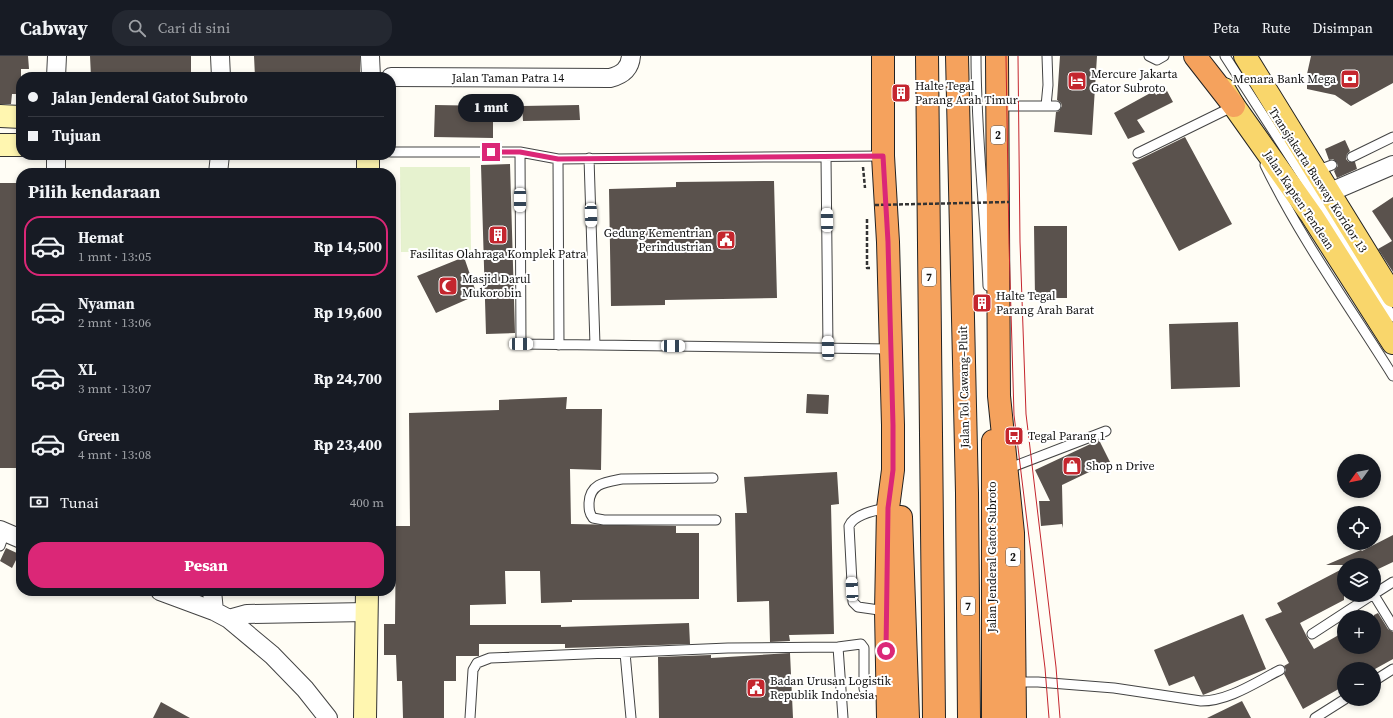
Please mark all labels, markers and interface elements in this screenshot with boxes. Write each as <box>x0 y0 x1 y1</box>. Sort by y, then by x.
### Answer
search box <box>112 10 392 46</box>
text: Cabway <box>20 15 88 41</box>
icon: search <box>126 17 148 39</box>
text: Cari di sini <box>158 17 230 38</box>
text: Peta <box>1213 18 1240 38</box>
text: Rute <box>1262 18 1291 38</box>
text: Disimpan <box>1313 18 1373 38</box>
place label: Mercure Jakarta Gator Subroto <box>1091 66 1178 96</box>
bank icon: Menara Bank Mega <box>1339 68 1361 90</box>
street label: Jalan Taman Patra 14 <box>451 70 564 86</box>
hotel icon: Mercure Jakarta Gator Subroto <box>1066 70 1088 92</box>
place label: Menara Bank Mega <box>1233 71 1337 87</box>
place label: Halte Tegal Parang Arah Timur <box>915 78 1018 108</box>
building icon: Halte Tegal Parang Arah Timur <box>890 82 912 104</box>
text: Jalan Jenderal Gatot Subroto <box>52 87 248 108</box>
callout: 1 mnt <box>458 94 524 122</box>
text: 1 mnt <box>474 99 508 116</box>
street label: Transjakarta Busway Koridor 13 <box>1265 104 1371 256</box>
text: Tujuan <box>52 125 101 146</box>
road number: 2 <box>991 126 1005 144</box>
route end <box>482 143 500 161</box>
street label: Jalan Kapten Tendean <box>1259 147 1338 253</box>
text: Pilih kendaraan <box>28 179 160 204</box>
car <box>514 188 526 212</box>
car <box>585 203 597 227</box>
car <box>821 208 833 232</box>
building icon: Fasilitas Olahraga Komplek Patra <box>487 224 509 246</box>
place label: Gedung Kementrian Perindustrian <box>604 225 712 255</box>
text: Hemat <box>78 227 124 248</box>
icon: car <box>30 228 66 264</box>
public building icon: Gedung Kementrian Perindustrian <box>715 229 737 251</box>
text: Rp 14,500 <box>314 236 382 257</box>
place label: Fasilitas Olahraga Komplek Patra <box>410 246 587 262</box>
text: 1 mnt · 13:05 <box>78 248 151 265</box>
road number: 7 <box>922 268 936 286</box>
place label: Masjid Darul Mukorobin <box>462 271 531 301</box>
mosque icon: Masjid Darul Mukorobin <box>437 275 459 297</box>
place label: Halte Tegal Parang Arah Barat <box>996 288 1094 318</box>
building icon: Halte Tegal Parang Arah Barat <box>971 292 993 314</box>
text: Nyaman <box>78 293 135 314</box>
icon: car <box>30 294 66 330</box>
text: Rp 19,600 <box>314 302 382 323</box>
text: 2 mnt · 13:06 <box>78 314 151 331</box>
street label: Jalan Tol Cawang–Pluit <box>955 326 973 449</box>
car <box>822 336 834 360</box>
car <box>509 338 533 350</box>
car <box>661 340 685 352</box>
text: XL <box>78 359 97 380</box>
icon: car <box>30 360 66 396</box>
text: Rp 24,700 <box>314 368 382 389</box>
text: 3 mnt · 13:07 <box>78 380 151 397</box>
text: Green <box>78 425 120 446</box>
bus stop icon: Tegal Parang 1 <box>1003 425 1025 447</box>
icon: car <box>30 426 66 462</box>
place label: Tegal Parang 1 <box>1028 428 1105 444</box>
text: Rp 23,400 <box>314 434 382 455</box>
text: 4 mnt · 13:08 <box>78 446 151 463</box>
north arrow <box>1337 454 1381 498</box>
map controls <box>1337 454 1381 706</box>
shop icon: Shop n Drive <box>1061 455 1083 477</box>
place label: Shop n Drive <box>1086 458 1155 474</box>
street label: Jalan Jenderal Gatot Subroto <box>984 481 1000 634</box>
icon: cash <box>28 491 50 513</box>
text: Tunai <box>60 492 99 513</box>
text: 400 m <box>350 494 384 511</box>
button: locate <box>1337 506 1381 550</box>
button: Pesan <box>28 542 384 588</box>
road number: 2 <box>1006 548 1020 566</box>
button: layers <box>1337 558 1381 602</box>
car <box>845 577 859 601</box>
road number: 7 <box>961 597 975 615</box>
button: + <box>1337 610 1381 654</box>
route start <box>877 642 895 660</box>
button: − <box>1337 662 1381 706</box>
place label: Badan Urusan Logistik Republik Indonesia <box>770 673 891 703</box>
public building icon: Badan Urusan Logistik Republik Indonesia <box>745 677 767 699</box>

